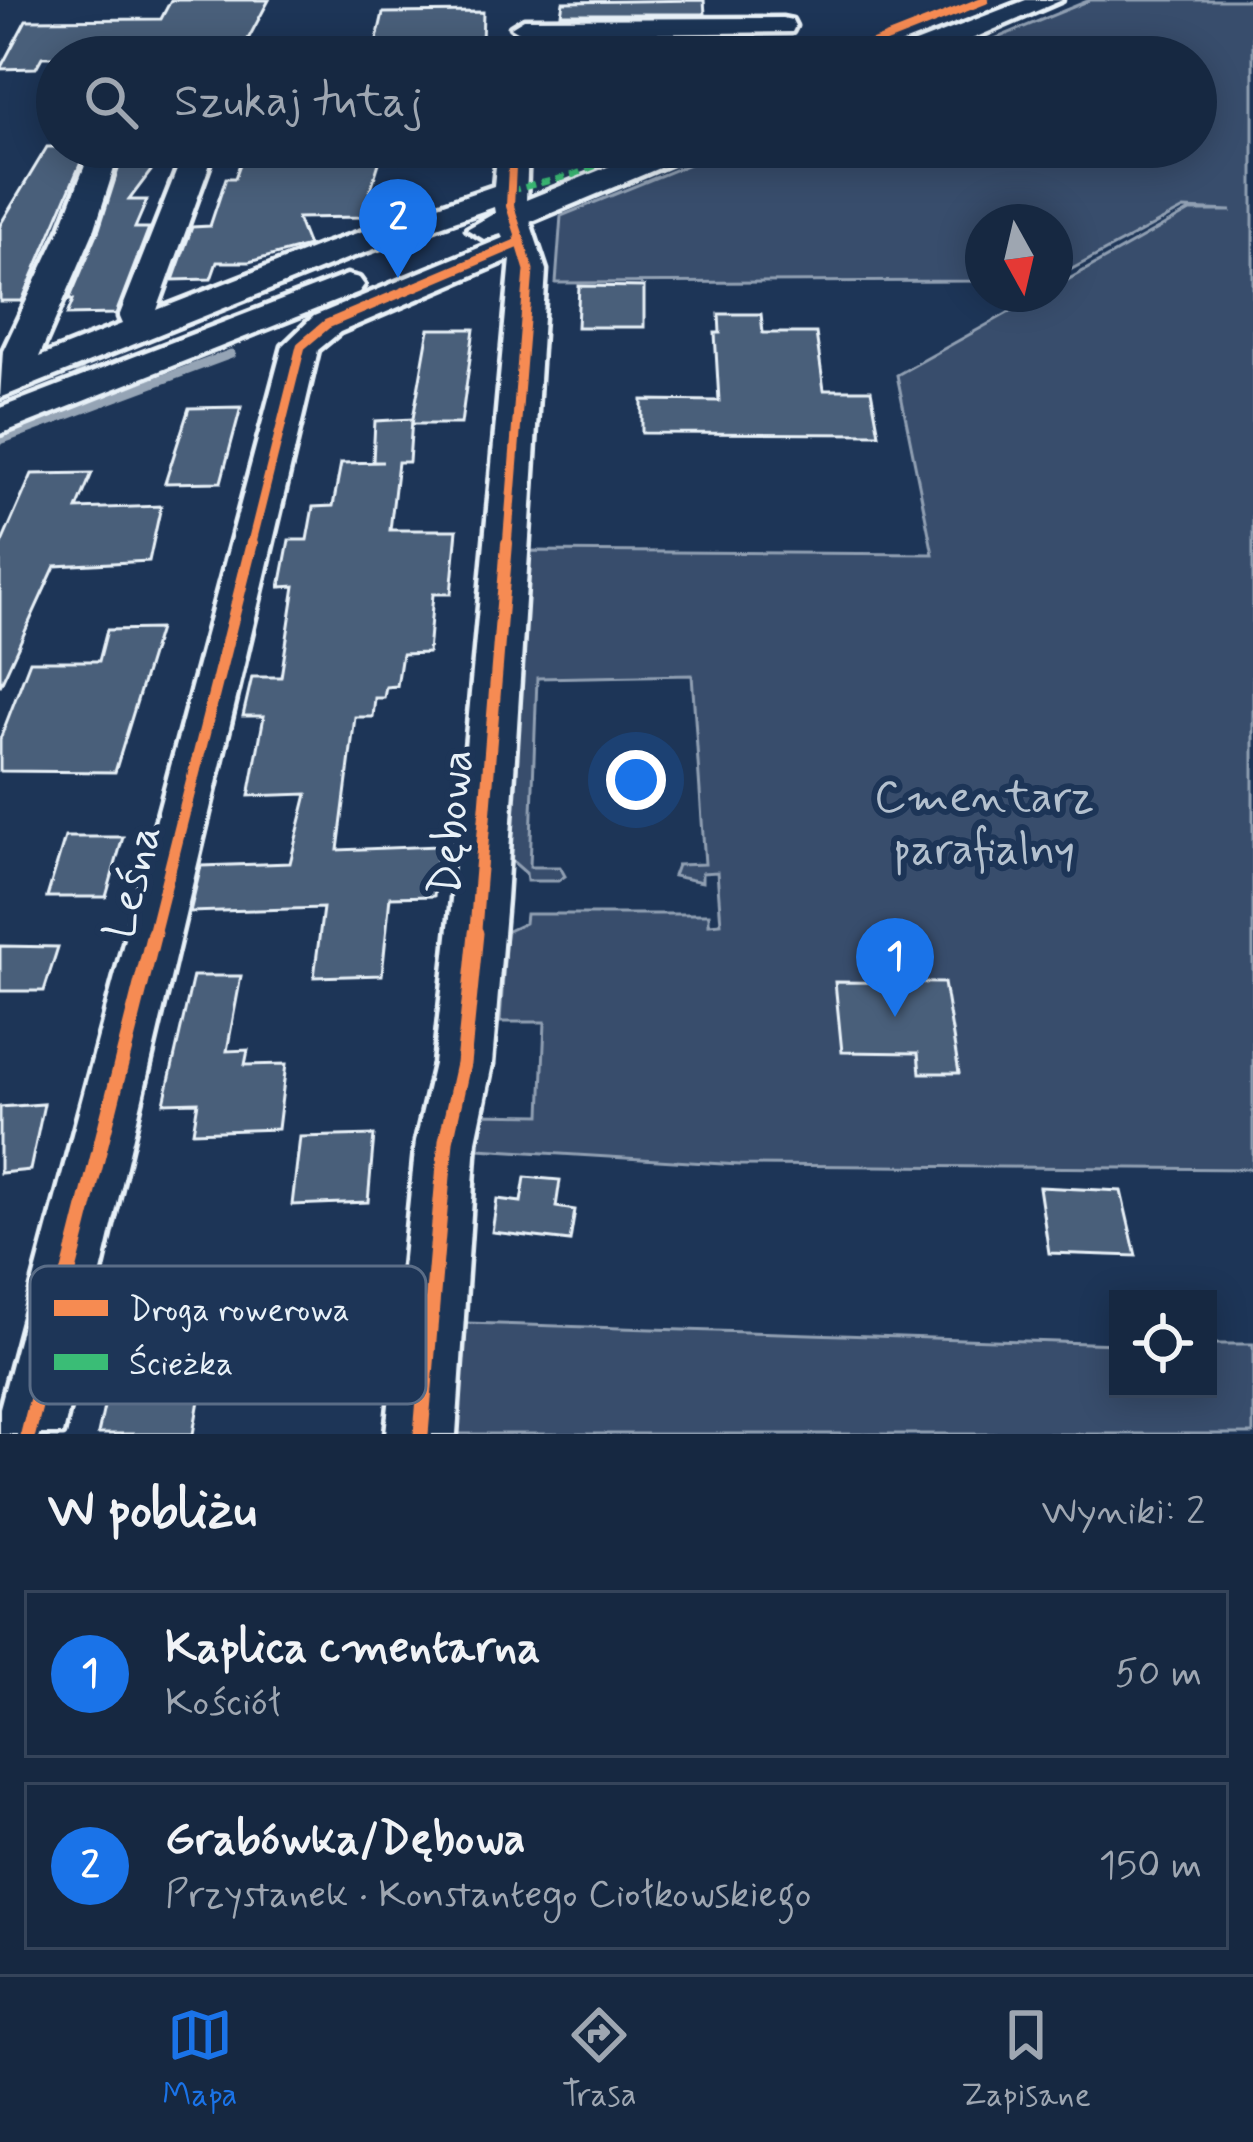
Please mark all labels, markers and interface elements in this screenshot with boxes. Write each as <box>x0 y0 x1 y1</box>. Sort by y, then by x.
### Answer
search box <box>36 36 1217 168</box>
icon: search <box>78 69 144 135</box>
text: Szukaj tutaj <box>174 73 423 132</box>
pin: 2 <box>359 179 437 278</box>
north arrow <box>965 204 1073 312</box>
street label: Dębowa <box>417 747 488 898</box>
your location <box>606 750 666 810</box>
park label: Cmentarz parafialny <box>874 769 1094 880</box>
street label: Leśna <box>91 819 176 945</box>
pin: 1 <box>856 918 934 1017</box>
legend <box>30 1266 426 1404</box>
text: Droga rowerowa <box>129 1289 350 1333</box>
map controls <box>1109 1290 1217 1398</box>
button: locate <box>1109 1290 1217 1398</box>
text: Ścieżka <box>129 1343 233 1387</box>
text: W pobliżu <box>48 1479 256 1545</box>
text: Wyniki: 2 <box>1042 1487 1205 1538</box>
text: Kaplica cmentarna <box>165 1619 540 1678</box>
text: 1 <box>81 1649 99 1700</box>
text: 50 m <box>1115 1649 1202 1700</box>
text: Kościół <box>165 1678 281 1729</box>
text: Grabówka/Dębowa <box>165 1811 526 1870</box>
text: 2 <box>80 1841 100 1892</box>
text: 150 m <box>1099 1841 1202 1892</box>
text: Przystanek · Konstantego Ciołkowskiego <box>165 1870 811 1921</box>
tab: Mapa <box>162 2002 237 2118</box>
tab: Trasa <box>562 2002 637 2118</box>
tab: Zapisane <box>961 2002 1091 2118</box>

